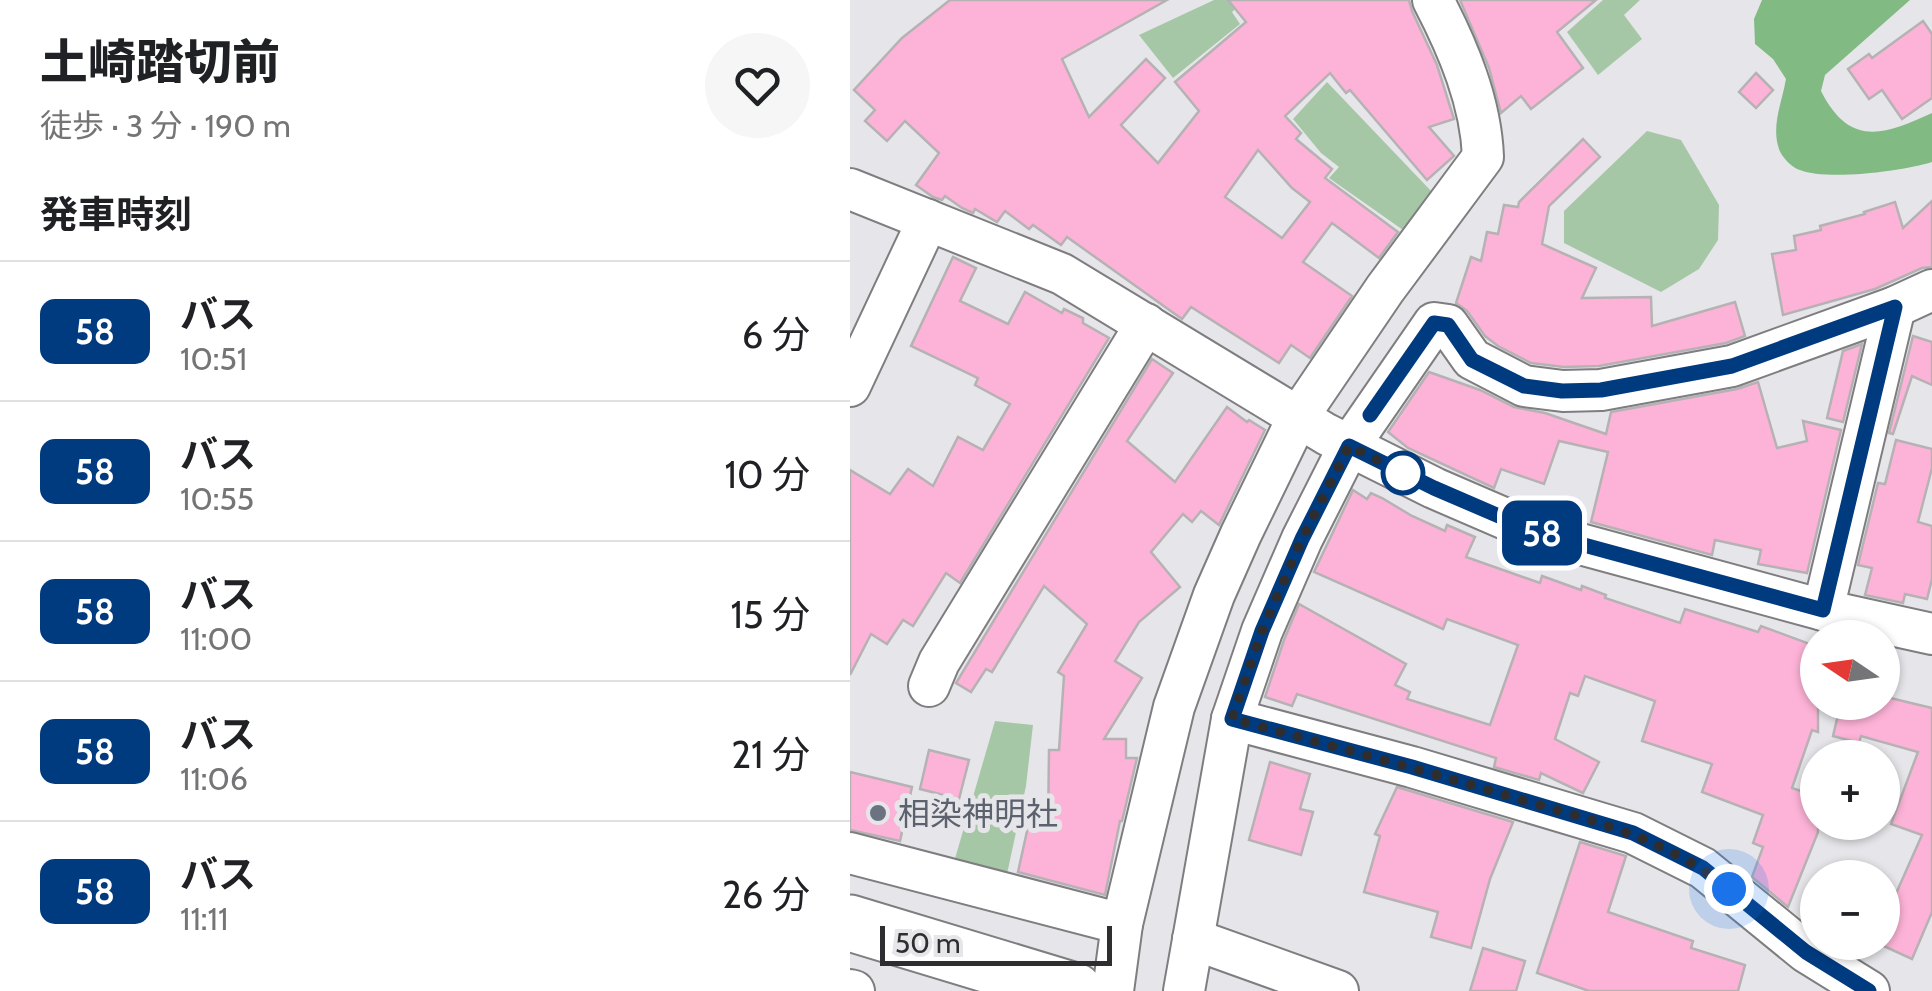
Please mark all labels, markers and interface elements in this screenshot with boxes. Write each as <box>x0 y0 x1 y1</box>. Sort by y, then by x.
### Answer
text: 土崎踏切前 <box>40 33 280 91</box>
button: heart <box>705 33 810 138</box>
text: 徒歩 · 3 分 · 190 m <box>40 106 291 145</box>
text: 発車時刻 <box>40 191 192 238</box>
text: バス <box>180 291 256 338</box>
text: 58 <box>75 310 115 353</box>
text: 6 分 <box>742 311 810 358</box>
text: 10:51 <box>180 339 247 378</box>
text: バス <box>180 431 256 478</box>
text: 58 <box>75 450 115 493</box>
text: 10 分 <box>725 451 810 498</box>
unlabelled marker <box>1382 452 1424 494</box>
text: 10:55 <box>180 479 254 518</box>
line badge: 58 <box>1497 500 1587 566</box>
text: 58 <box>1522 512 1562 555</box>
text: バス <box>180 571 256 618</box>
text: 58 <box>75 590 115 633</box>
text: 15 分 <box>731 591 810 638</box>
text: 11:00 <box>180 619 252 658</box>
north arrow <box>1800 620 1900 720</box>
map controls <box>1800 620 1900 960</box>
text: バス <box>180 711 256 758</box>
text: 58 <box>75 730 115 773</box>
text: 21 分 <box>731 731 810 778</box>
button: + <box>1800 740 1900 840</box>
text: 11:06 <box>180 759 248 798</box>
place label: 相染神明社 <box>898 794 1058 833</box>
marker: 相染神明社 <box>867 802 889 824</box>
text: バス <box>180 851 256 898</box>
button: − <box>1800 860 1900 960</box>
your location <box>1704 864 1754 914</box>
text: 58 <box>75 870 115 913</box>
text: 26 分 <box>722 871 810 918</box>
text: 11:11 <box>180 899 228 938</box>
scale bar <box>880 921 1112 966</box>
text: 50 m <box>895 926 961 960</box>

